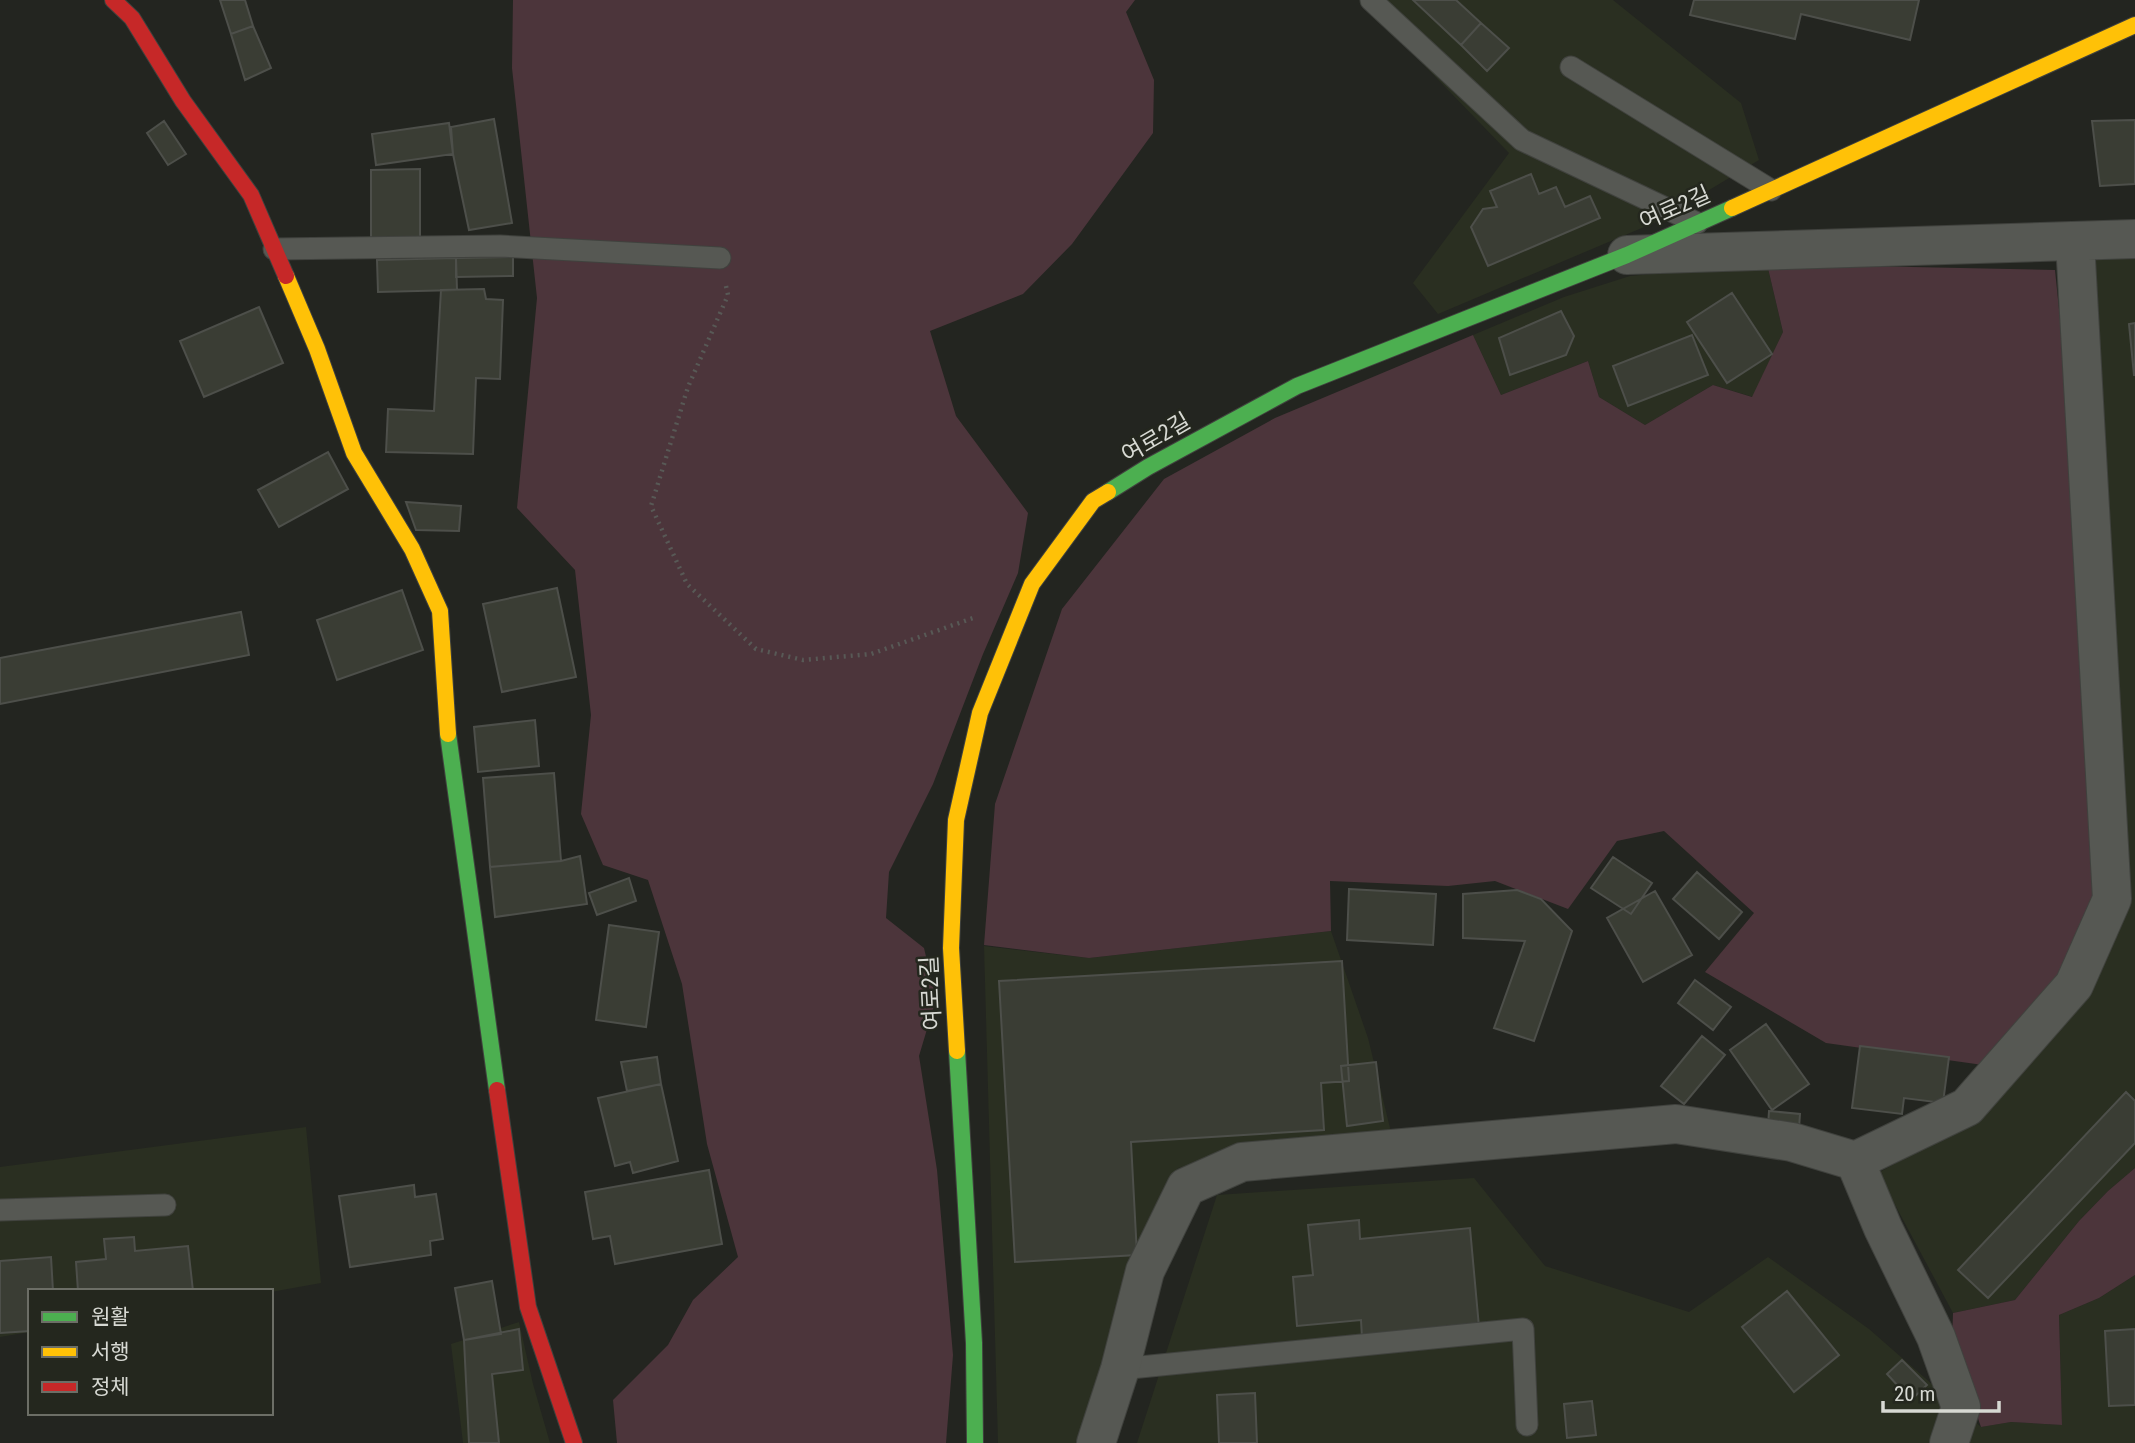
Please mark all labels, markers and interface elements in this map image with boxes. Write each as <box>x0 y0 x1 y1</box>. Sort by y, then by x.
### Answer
street label: 여로2길 <box>1635 180 1715 236</box>
street label: 여로2길 <box>1117 408 1195 468</box>
street label: 여로2길 <box>916 955 946 1031</box>
legend <box>28 1289 273 1415</box>
text: 원활 <box>91 1305 130 1329</box>
text: 서행 <box>91 1340 130 1364</box>
scale bar <box>1883 1370 1998 1414</box>
text: 정체 <box>91 1375 130 1399</box>
text: 20 m <box>1894 1382 1935 1406</box>

